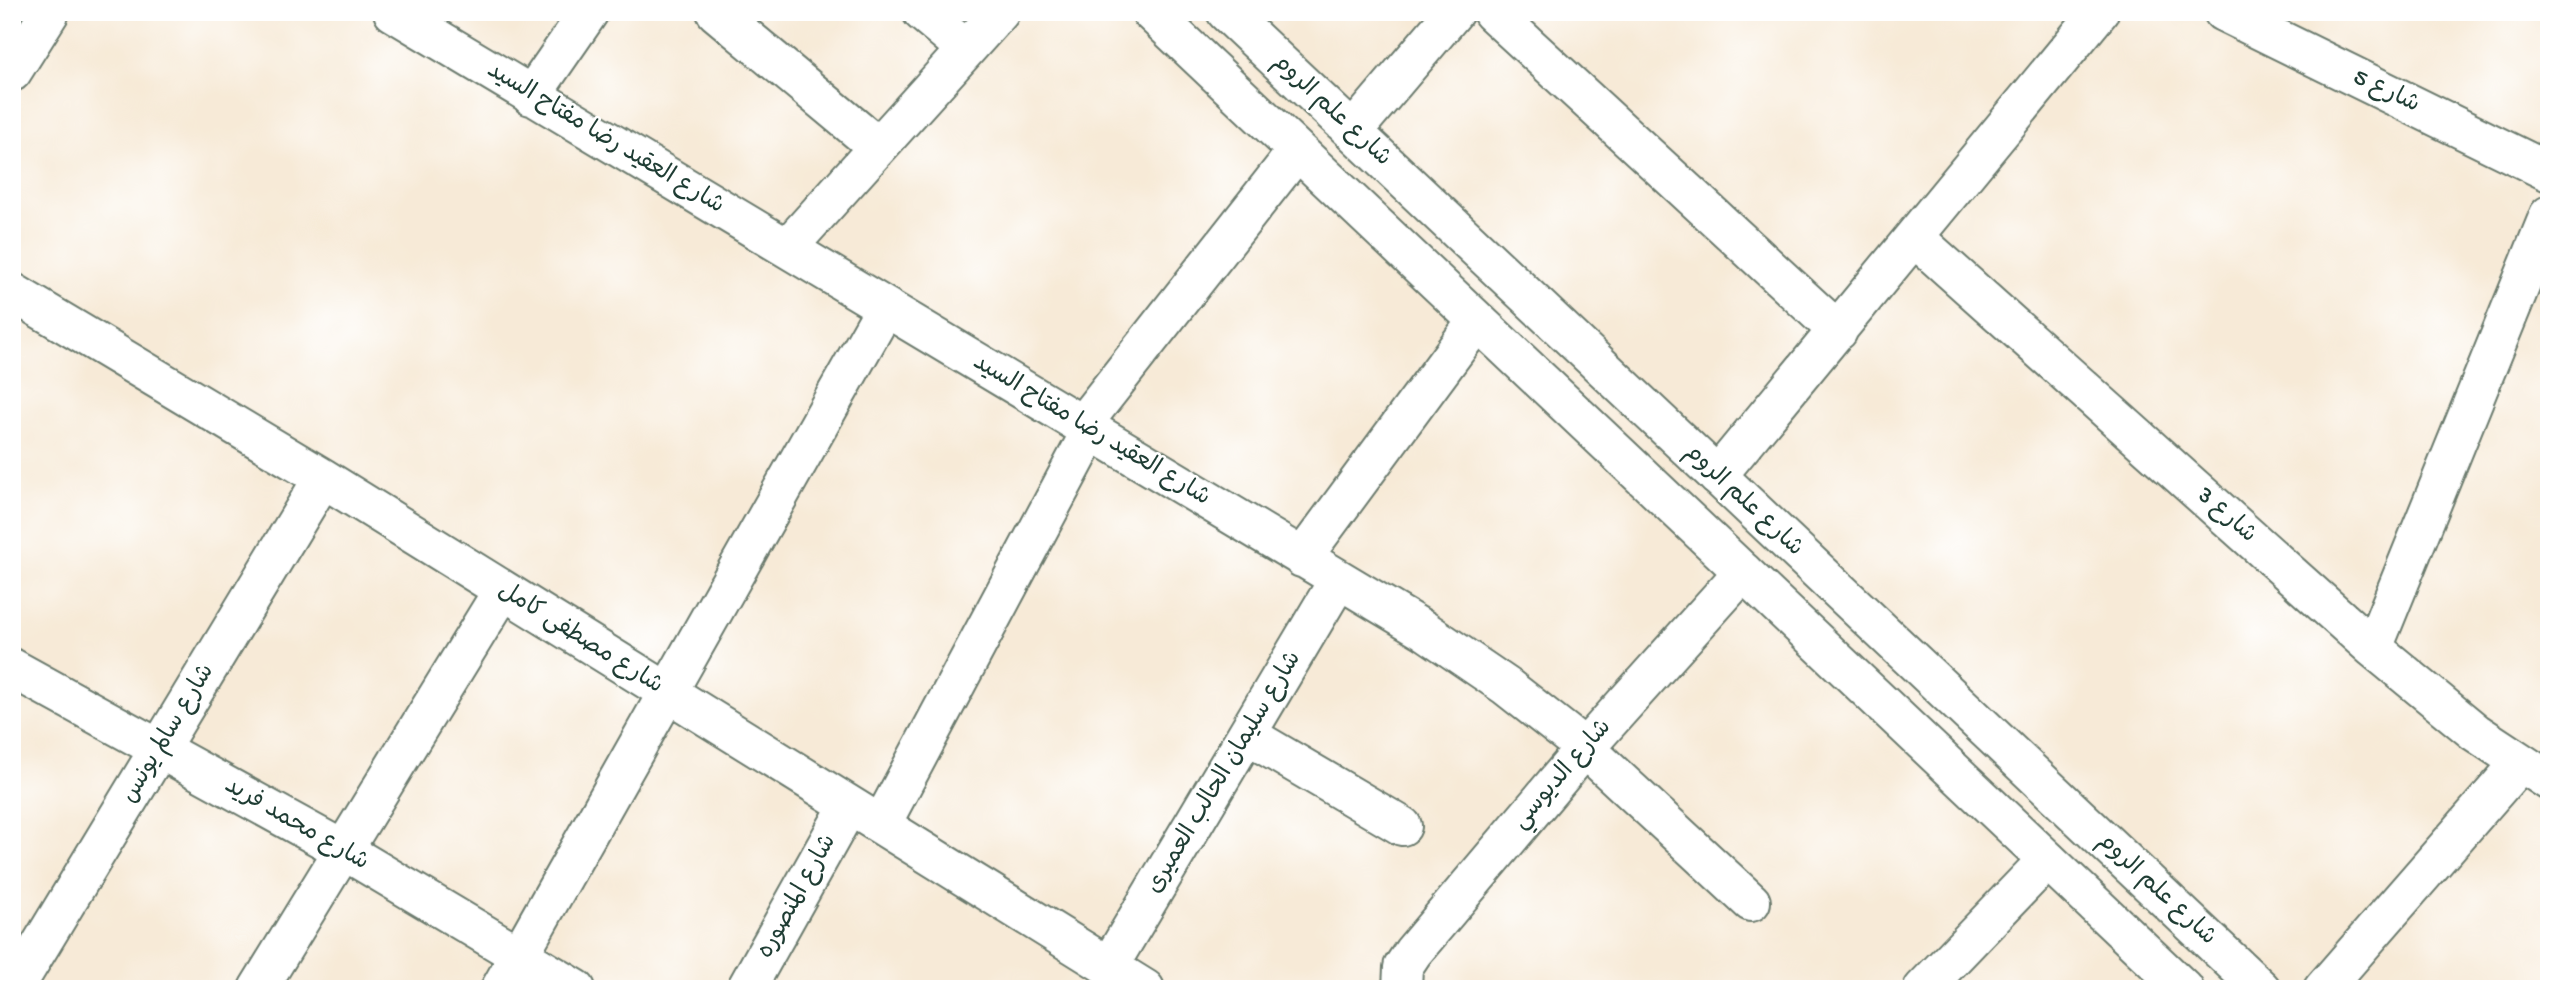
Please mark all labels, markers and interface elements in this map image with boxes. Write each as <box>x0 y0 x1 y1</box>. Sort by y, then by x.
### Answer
street label: شارع علم الروم <box>1265 49 1396 174</box>
street label: شارع العقيد رضا مفتاح السيد <box>481 57 729 221</box>
street label: شارع 5 <box>2348 64 2424 120</box>
street label: شارع العقيد رضا مفتاح السيد <box>967 349 1215 513</box>
street label: شارع علم الروم <box>1677 439 1808 564</box>
street label: شارع 3 <box>2190 481 2262 550</box>
street label: شارع مصطفى كامل <box>492 577 668 701</box>
street label: شارع سليمان الحالب العميرى <box>1141 647 1309 899</box>
street label: شارع سالم يونس <box>116 659 222 809</box>
street label: شارع الديوسي <box>1507 714 1621 838</box>
street label: شارع محمد فريد <box>219 772 373 878</box>
street label: شارع علم الروم <box>2090 828 2221 953</box>
street label: شارع المنصوره <box>752 830 844 964</box>

